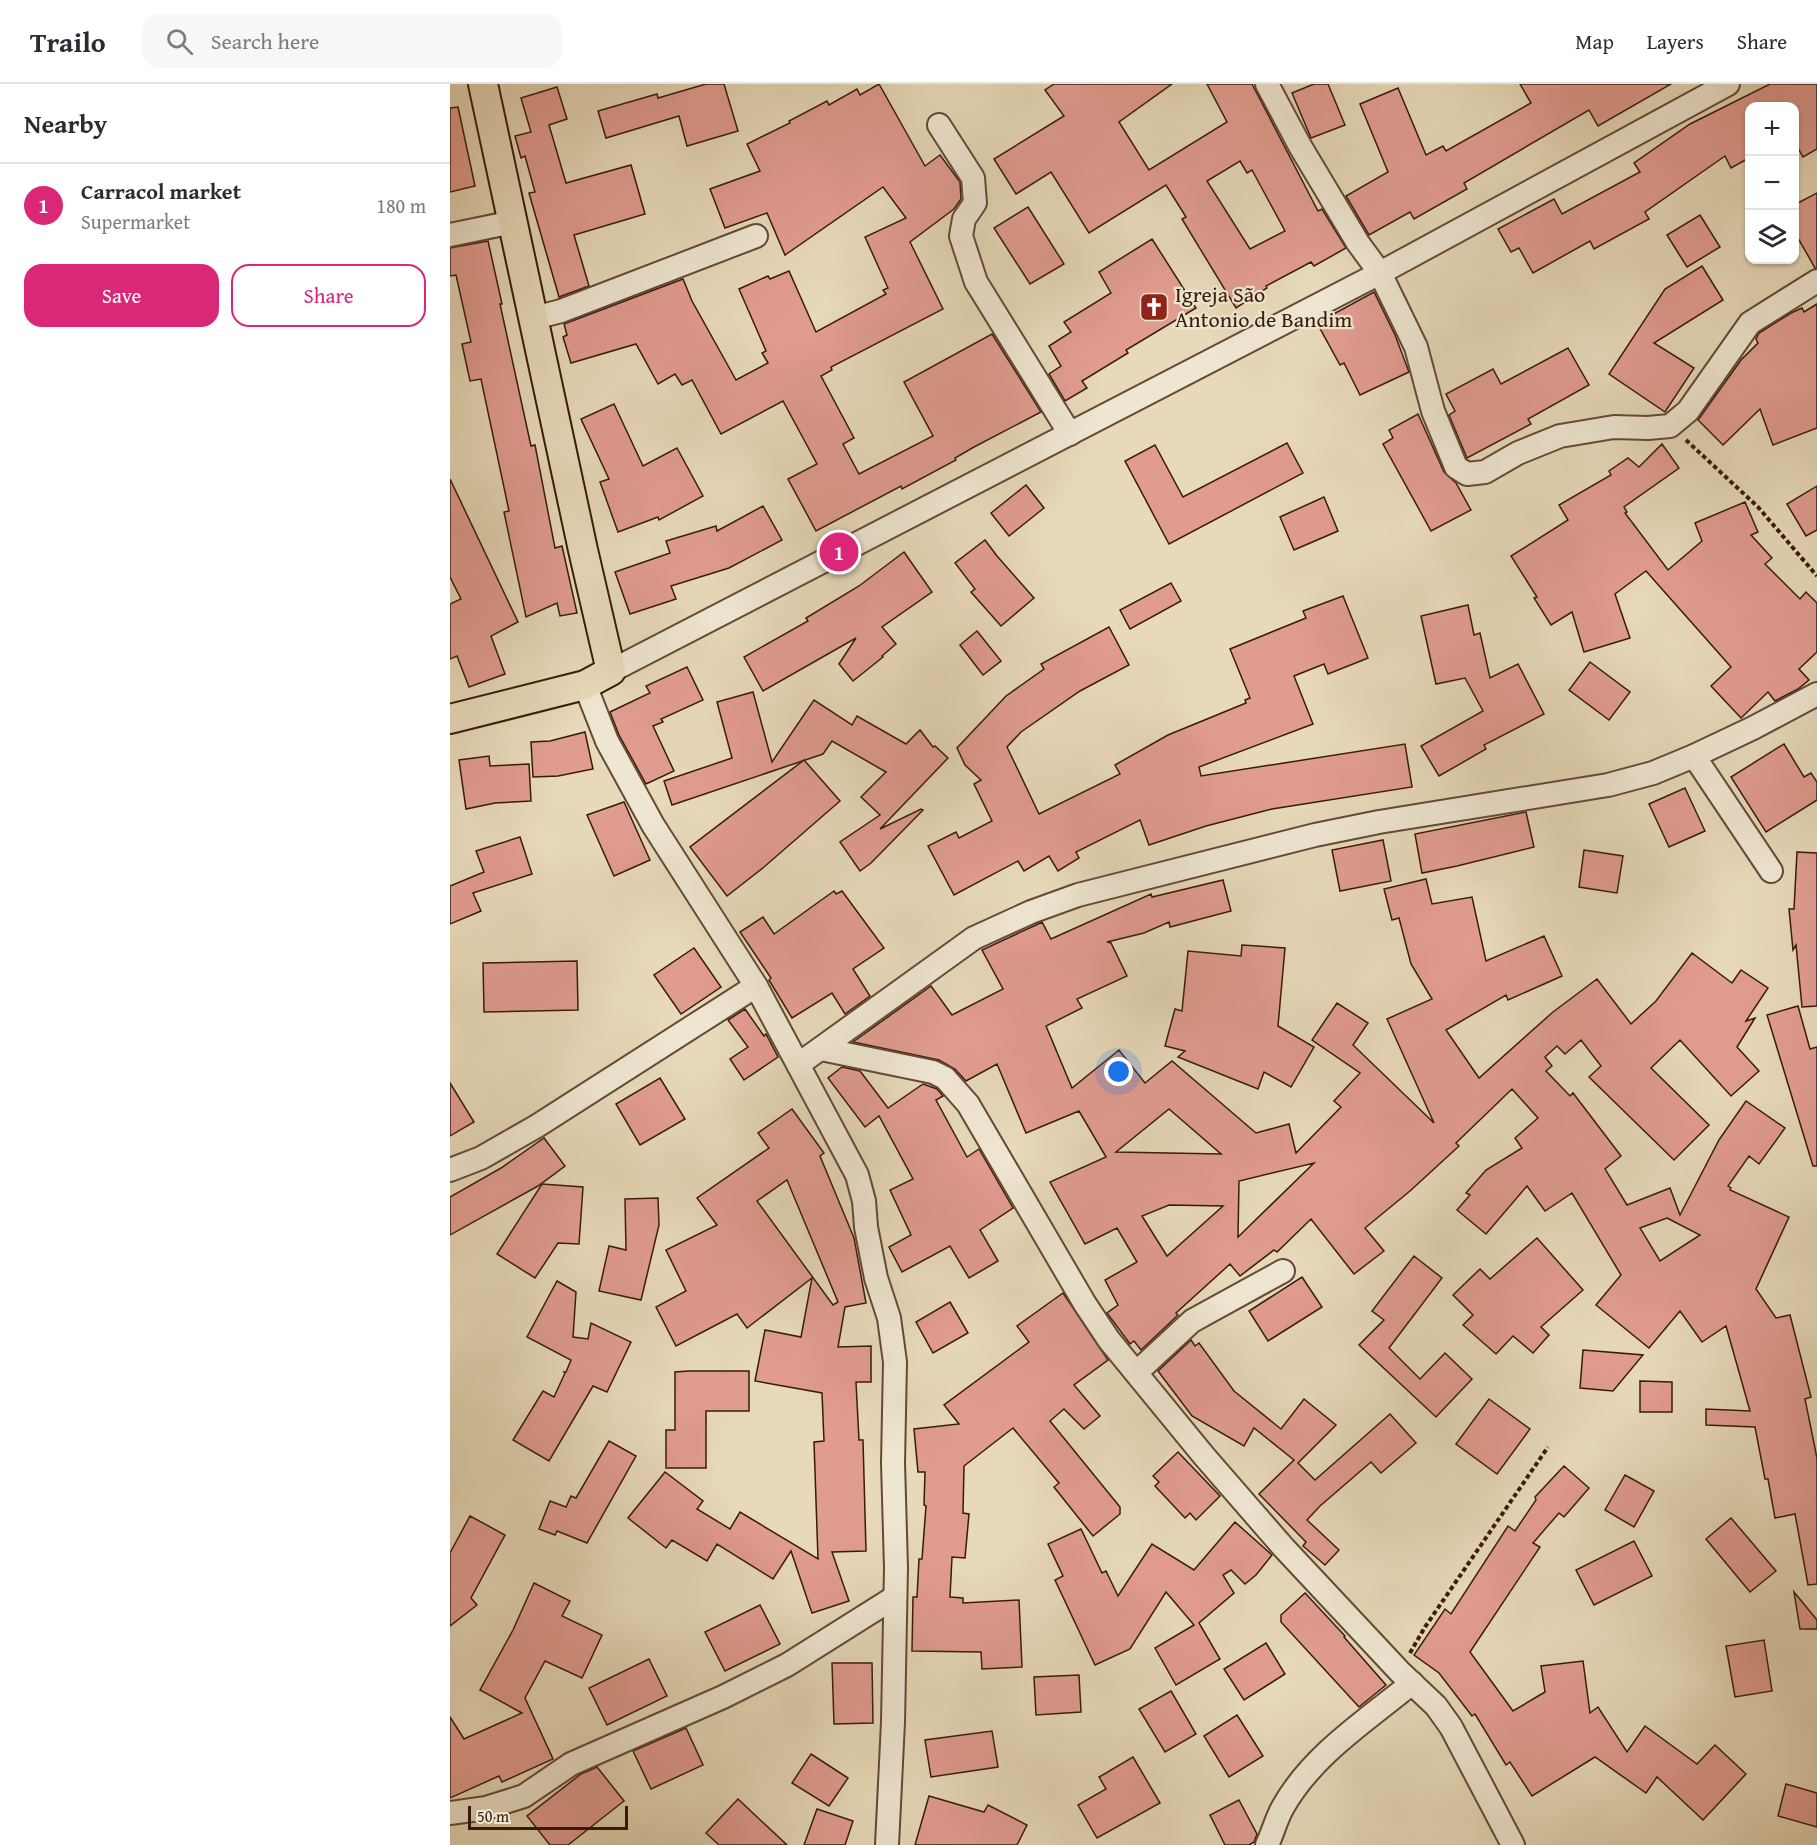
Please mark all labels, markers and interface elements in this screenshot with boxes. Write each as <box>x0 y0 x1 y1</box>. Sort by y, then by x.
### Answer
search box <box>142 14 562 68</box>
text: Trailo <box>30 21 106 62</box>
icon: search <box>163 25 196 58</box>
text: Search here <box>211 25 319 57</box>
text: Map <box>1575 26 1614 57</box>
text: Layers <box>1647 26 1704 57</box>
text: Share <box>1737 26 1787 57</box>
map controls <box>1745 102 1799 264</box>
button: + <box>1745 102 1799 156</box>
text: Nearby <box>24 104 107 143</box>
button: − <box>1745 156 1799 210</box>
text: Carracol market <box>81 175 241 207</box>
text: 1 <box>38 191 49 220</box>
text: 180 m <box>376 191 426 220</box>
text: Supermarket <box>81 207 190 236</box>
button: layers <box>1745 210 1799 264</box>
button: Save <box>24 264 219 327</box>
button: Share <box>231 264 426 327</box>
place label: Igreja São Antonio de Bandim <box>1175 278 1352 335</box>
church icon: Igreja São Antonio de Bandim <box>1138 291 1170 323</box>
pin: 1 <box>820 530 858 574</box>
your location <box>1104 1057 1133 1086</box>
scale bar <box>468 1803 628 1830</box>
text: 50 m <box>477 1804 509 1828</box>

